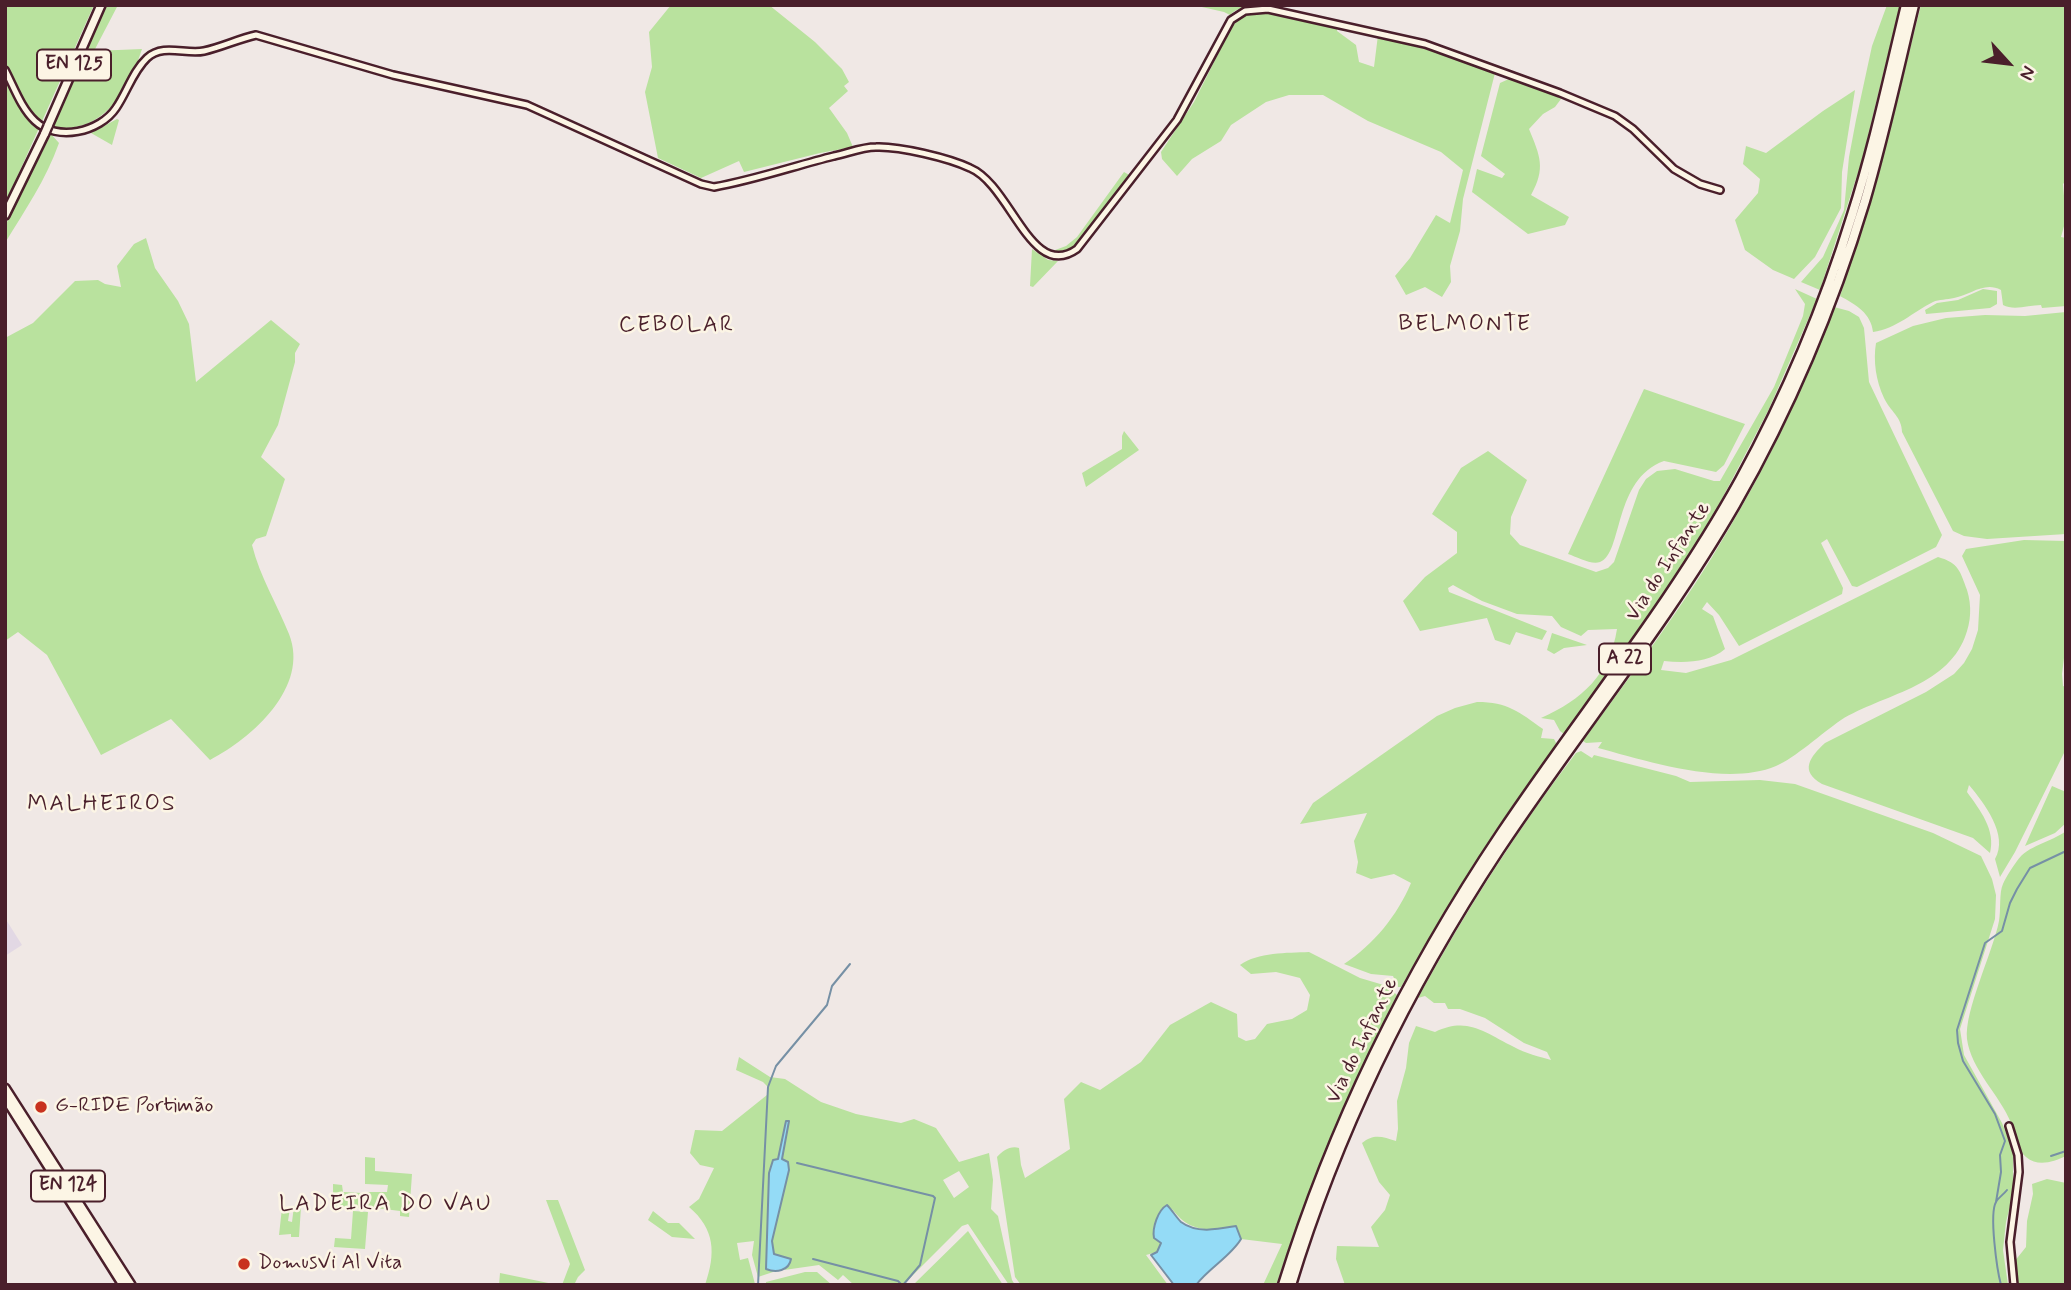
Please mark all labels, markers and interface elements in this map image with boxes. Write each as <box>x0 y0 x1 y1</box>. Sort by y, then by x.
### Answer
north arrow <box>1973 28 2043 98</box>
road number: EN 125 <box>37 50 111 80</box>
text: N <box>2013 61 2041 84</box>
district label: BELMONTE <box>1399 311 1531 339</box>
district label: CEBOLAR <box>620 312 734 340</box>
street label: Via do Infante <box>1621 498 1717 626</box>
road number: A 22 <box>1599 644 1651 674</box>
district label: MALHEIROS <box>31 791 173 819</box>
street label: Via do Infante <box>1322 974 1404 1108</box>
place label: G-RIDE Portimão <box>55 1094 214 1120</box>
marker: G-RIDE Portimão <box>33 1099 49 1115</box>
road number: EN 124 <box>31 1170 105 1202</box>
district label: LADEIRA DO VAU <box>281 1191 491 1219</box>
place label: DomusVi Al Vita <box>258 1251 402 1277</box>
marker: DomusVi Al Vita <box>236 1256 252 1272</box>

